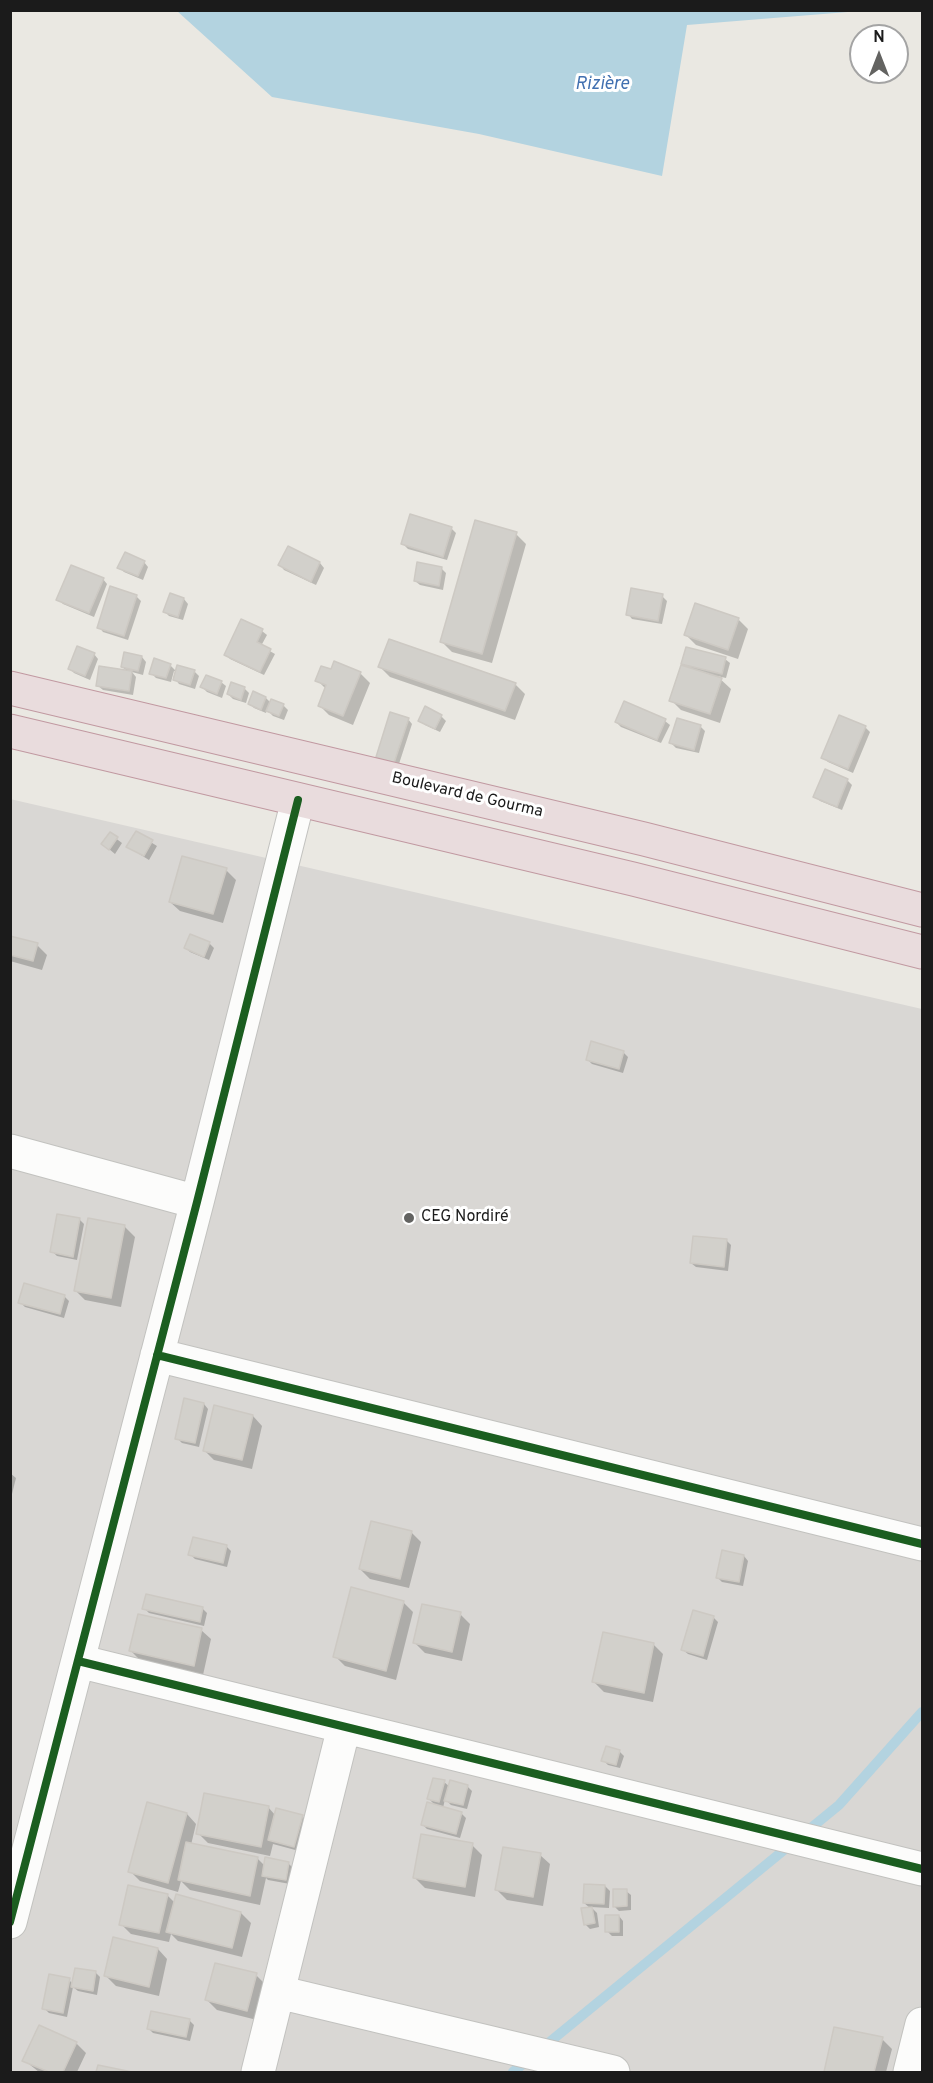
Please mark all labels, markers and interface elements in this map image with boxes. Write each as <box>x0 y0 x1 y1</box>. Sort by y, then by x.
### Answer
north arrow <box>849 24 909 84</box>
text: N <box>873 28 885 48</box>
water label: Rizière <box>575 74 629 96</box>
street label: Boulevard de Gourma <box>389 769 545 823</box>
place label: CEG Nordiré <box>421 1208 509 1228</box>
marker: CEG Nordiré <box>402 1211 416 1225</box>

